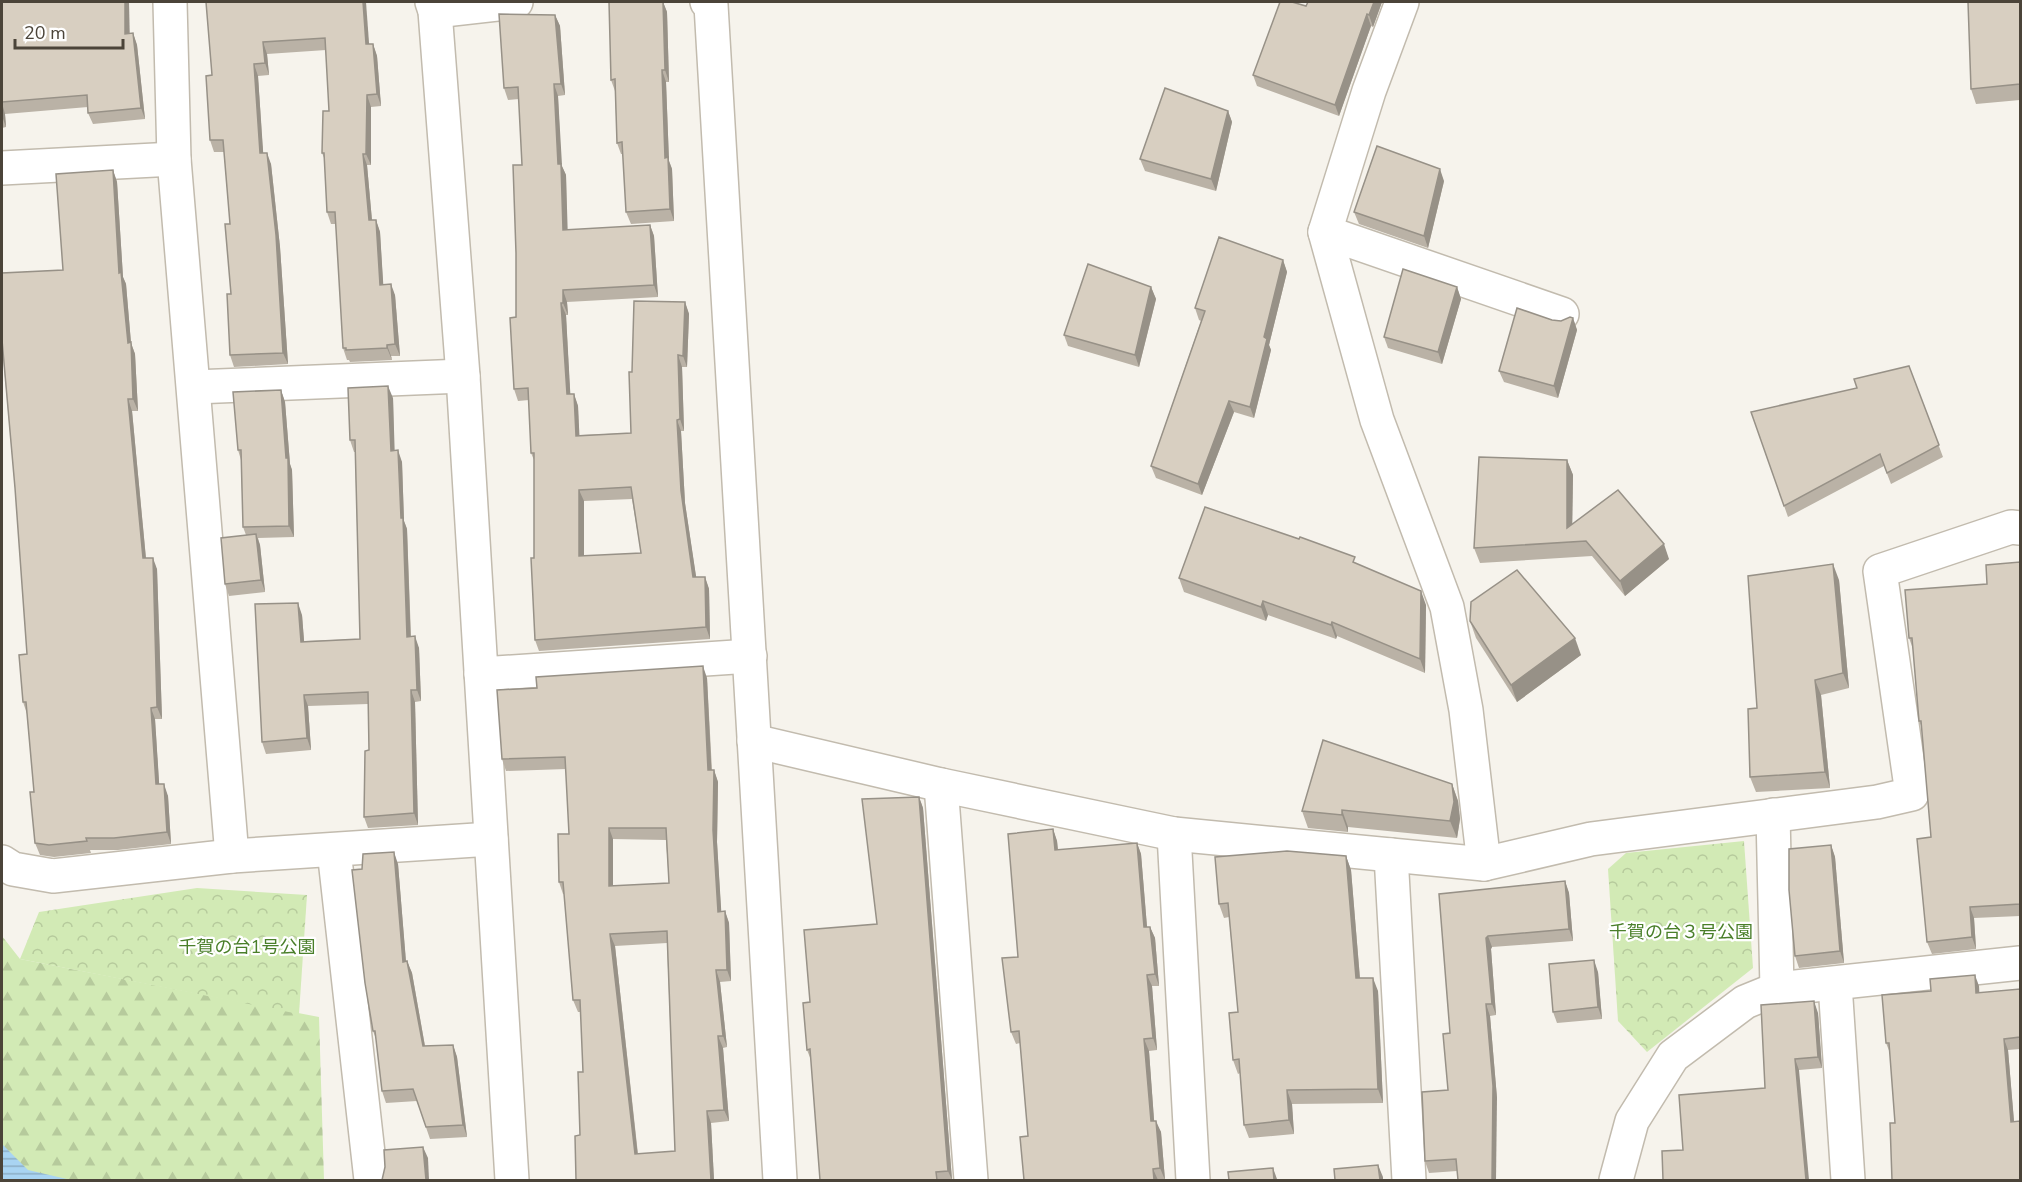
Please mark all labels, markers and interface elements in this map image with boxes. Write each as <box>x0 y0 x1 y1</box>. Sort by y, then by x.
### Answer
scale bar <box>15 12 123 50</box>
text: 20 m <box>24 21 66 45</box>
park label: 千賀の台３号公園 <box>1609 920 1753 944</box>
park label: 千賀の台1号公園 <box>179 935 315 959</box>

